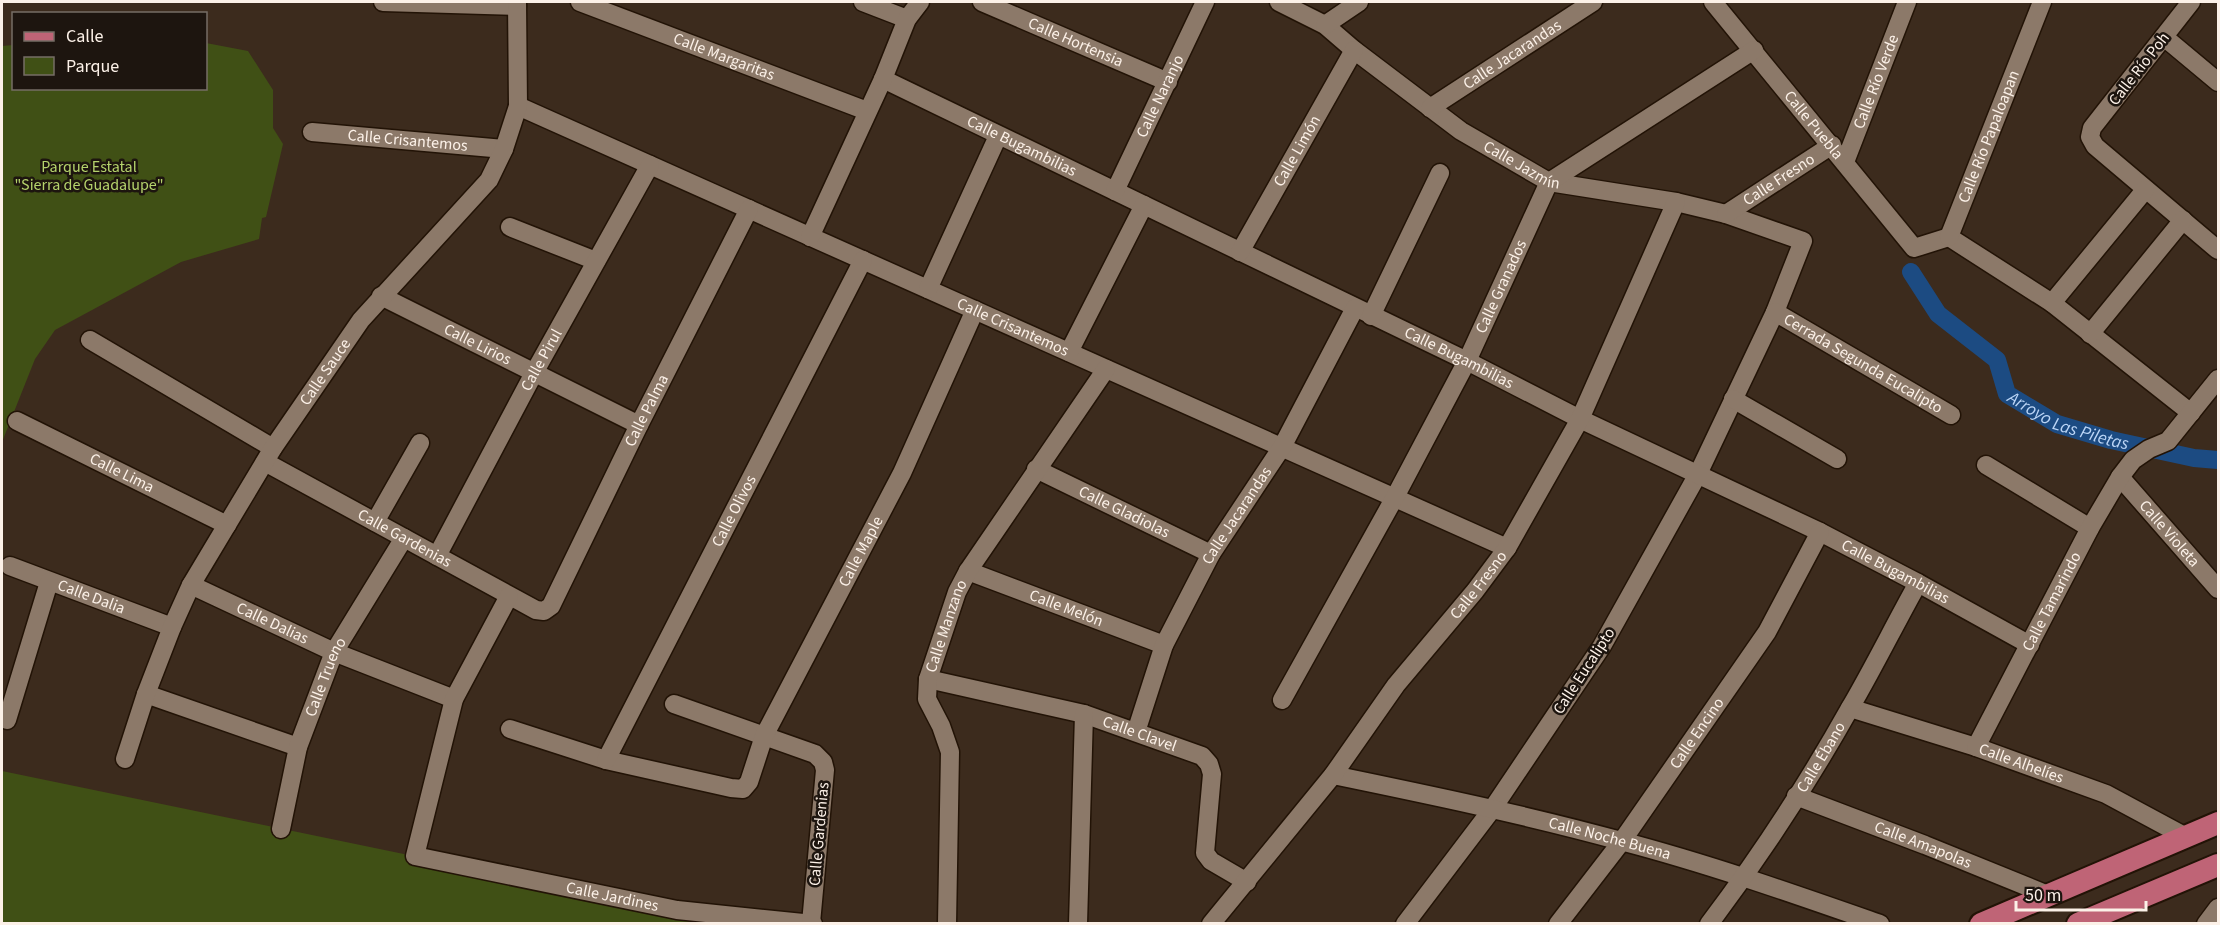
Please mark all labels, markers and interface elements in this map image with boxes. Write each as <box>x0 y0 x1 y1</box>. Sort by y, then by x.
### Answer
legend <box>12 12 207 90</box>
street label: Calle Hortensia <box>1025 12 1127 73</box>
street label: Calle Jacarandas <box>1459 14 1566 95</box>
text: Calle <box>66 24 104 49</box>
street label: Calle Margaritas <box>670 27 778 86</box>
street label: Calle Río Poh <box>2103 28 2175 110</box>
street label: Calle Río Verde <box>1848 31 1904 132</box>
street label: Calle Naranjo <box>1131 51 1189 141</box>
text: Parque <box>66 54 119 79</box>
street label: Calle Río Papaloapan <box>1953 67 2025 206</box>
street label: Calle Puebla <box>1779 86 1848 164</box>
street label: Calle Bugambilias <box>963 110 1081 182</box>
street label: Calle Limón <box>1268 111 1326 191</box>
street label: Calle Crisantemos <box>347 124 469 157</box>
street label: Calle Jazmín <box>1479 135 1561 195</box>
street label: Calle Fresno <box>1739 148 1819 211</box>
park label: Parque Estatal "Sierra de Guadalupe" <box>14 156 164 196</box>
street label: Calle Granados <box>1470 236 1532 337</box>
street label: Calle Crisantemos <box>953 293 1073 362</box>
street label: Cerrada Segunda Eucalipto <box>1779 308 1947 419</box>
street label: Calle Lirios <box>440 318 515 371</box>
street label: Calle Bugambilias <box>1401 321 1518 394</box>
street label: Calle Pirul <box>515 325 567 395</box>
street label: Calle Sauce <box>294 334 356 410</box>
street label: Calle Palma <box>619 371 674 450</box>
water label: Arroyo Las Piletas <box>2002 384 2131 456</box>
street label: Calle Lima <box>86 448 158 498</box>
street label: Calle Jacarandas <box>1196 462 1277 568</box>
street label: Calle Olivos <box>706 471 762 551</box>
street label: Calle Gladiolas <box>1075 480 1174 543</box>
street label: Calle Violeta <box>2134 495 2205 572</box>
street label: Calle Gardenias <box>354 504 456 573</box>
street label: Calle Maple <box>833 512 889 591</box>
street label: Calle Bugambilias <box>1838 534 1954 609</box>
street label: Calle Fresno <box>1445 546 1512 624</box>
street label: Calle Tamarindo <box>2017 548 2087 655</box>
street label: Calle Dalia <box>55 574 128 619</box>
street label: Calle Manzano <box>920 576 973 675</box>
street label: Calle Melón <box>1026 584 1106 632</box>
street label: Calle Dalias <box>233 597 312 650</box>
street label: Calle Eucalipto <box>1548 623 1620 719</box>
street label: Calle Trueno <box>299 633 352 720</box>
street label: Calle Encino <box>1664 693 1729 773</box>
street label: Calle Clavel <box>1100 710 1180 757</box>
street label: Calle Ébano <box>1791 718 1851 797</box>
street label: Calle Alhelíes <box>1976 738 2067 789</box>
street label: Calle Gardenias <box>804 781 835 887</box>
street label: Calle Noche Buena <box>1546 812 1674 865</box>
street label: Calle Amapolas <box>1871 816 1975 874</box>
scale bar <box>2016 874 2146 912</box>
street label: Calle Jardines <box>564 876 661 917</box>
text: 50 m <box>2025 883 2061 908</box>

